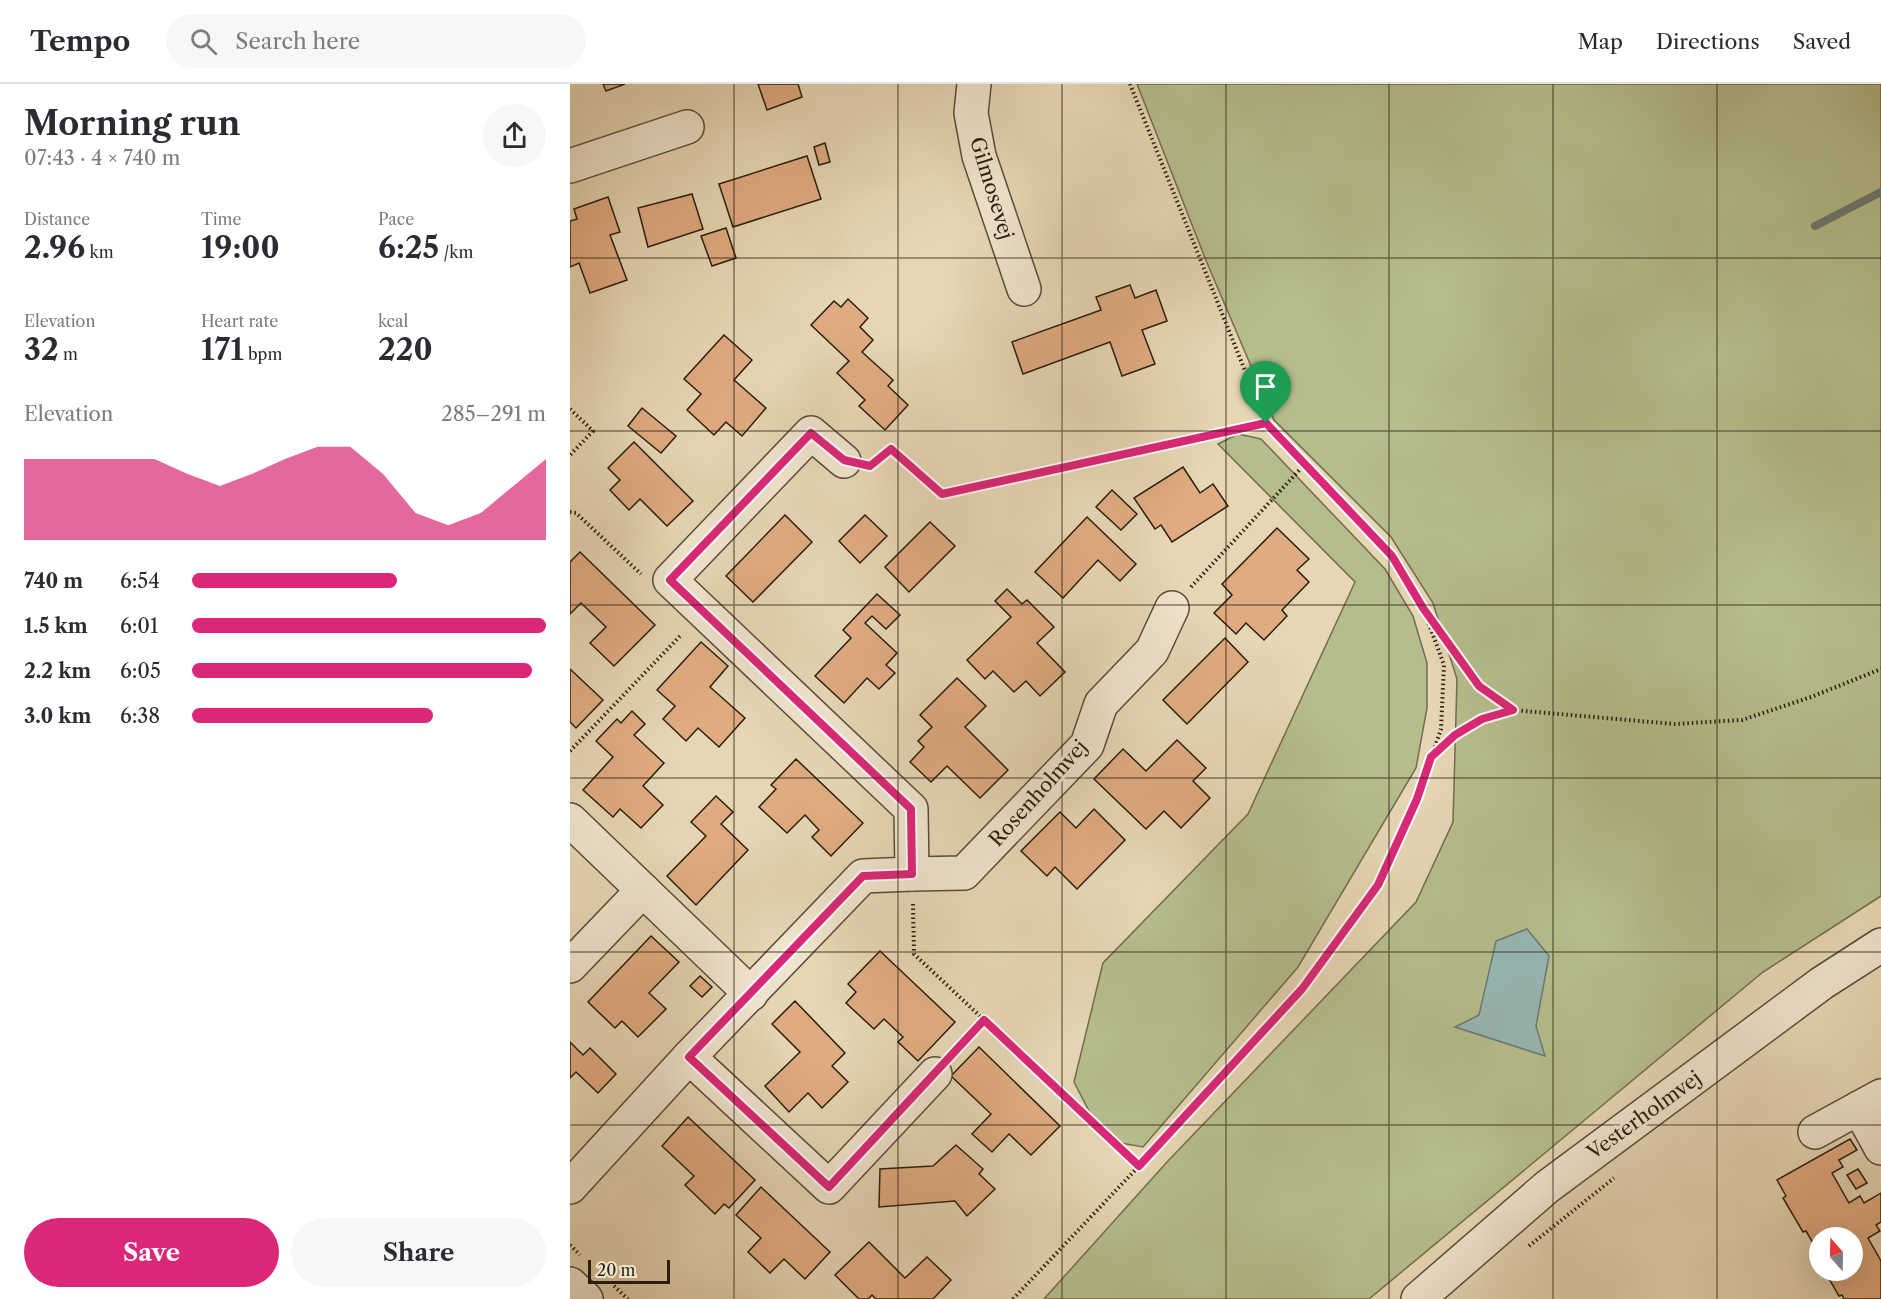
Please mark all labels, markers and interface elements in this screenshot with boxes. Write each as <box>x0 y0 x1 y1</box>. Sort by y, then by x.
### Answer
search box <box>166 14 586 68</box>
text: Tempo <box>30 24 130 58</box>
icon: search <box>187 25 220 58</box>
text: Search here <box>235 28 360 55</box>
text: Map <box>1578 29 1623 54</box>
text: Directions <box>1656 29 1760 54</box>
text: Saved <box>1793 29 1851 54</box>
text: Morning run <box>24 103 240 144</box>
button: share <box>483 104 546 167</box>
street label: Gilmosevej <box>965 134 1019 242</box>
text: 07:43 · 4 × 740 m <box>24 146 180 170</box>
text: Distance <box>24 209 90 229</box>
text: Time <box>201 209 241 229</box>
text: Pace <box>378 209 414 229</box>
text: 2.96 <box>24 229 85 266</box>
text: 19:00 <box>201 229 280 266</box>
text: 6:25 <box>378 229 439 266</box>
text: km <box>85 242 114 262</box>
text: /km <box>439 242 473 262</box>
text: Elevation <box>24 311 95 331</box>
text: Heart rate <box>201 311 278 331</box>
text: kcal <box>378 311 408 331</box>
text: 32 <box>24 331 59 368</box>
text: 171 <box>201 331 244 368</box>
text: 220 <box>378 331 433 368</box>
text: m <box>59 344 78 364</box>
text: bpm <box>244 344 282 364</box>
pin <box>1240 361 1291 423</box>
icon: arrive <box>1249 370 1282 403</box>
text: Elevation <box>24 402 113 426</box>
text: 285–291 m <box>441 402 546 426</box>
text: 740 m <box>24 569 83 593</box>
text: 6:54 <box>120 569 160 593</box>
text: 1.5 km <box>24 614 88 638</box>
text: 6:01 <box>120 614 158 638</box>
text: 2.2 km <box>24 659 91 683</box>
text: 6:05 <box>120 659 161 683</box>
text: 3.0 km <box>24 704 91 728</box>
text: 6:38 <box>120 704 160 728</box>
street label: Rosenholmvej <box>984 735 1092 851</box>
street label: Vesterholmvej <box>1581 1066 1706 1165</box>
button: Save <box>24 1218 279 1287</box>
button: Share <box>291 1218 546 1287</box>
north arrow <box>1809 1227 1863 1281</box>
map controls <box>1809 1227 1863 1281</box>
scale bar <box>588 1257 670 1284</box>
text: 20 m <box>597 1260 636 1280</box>

